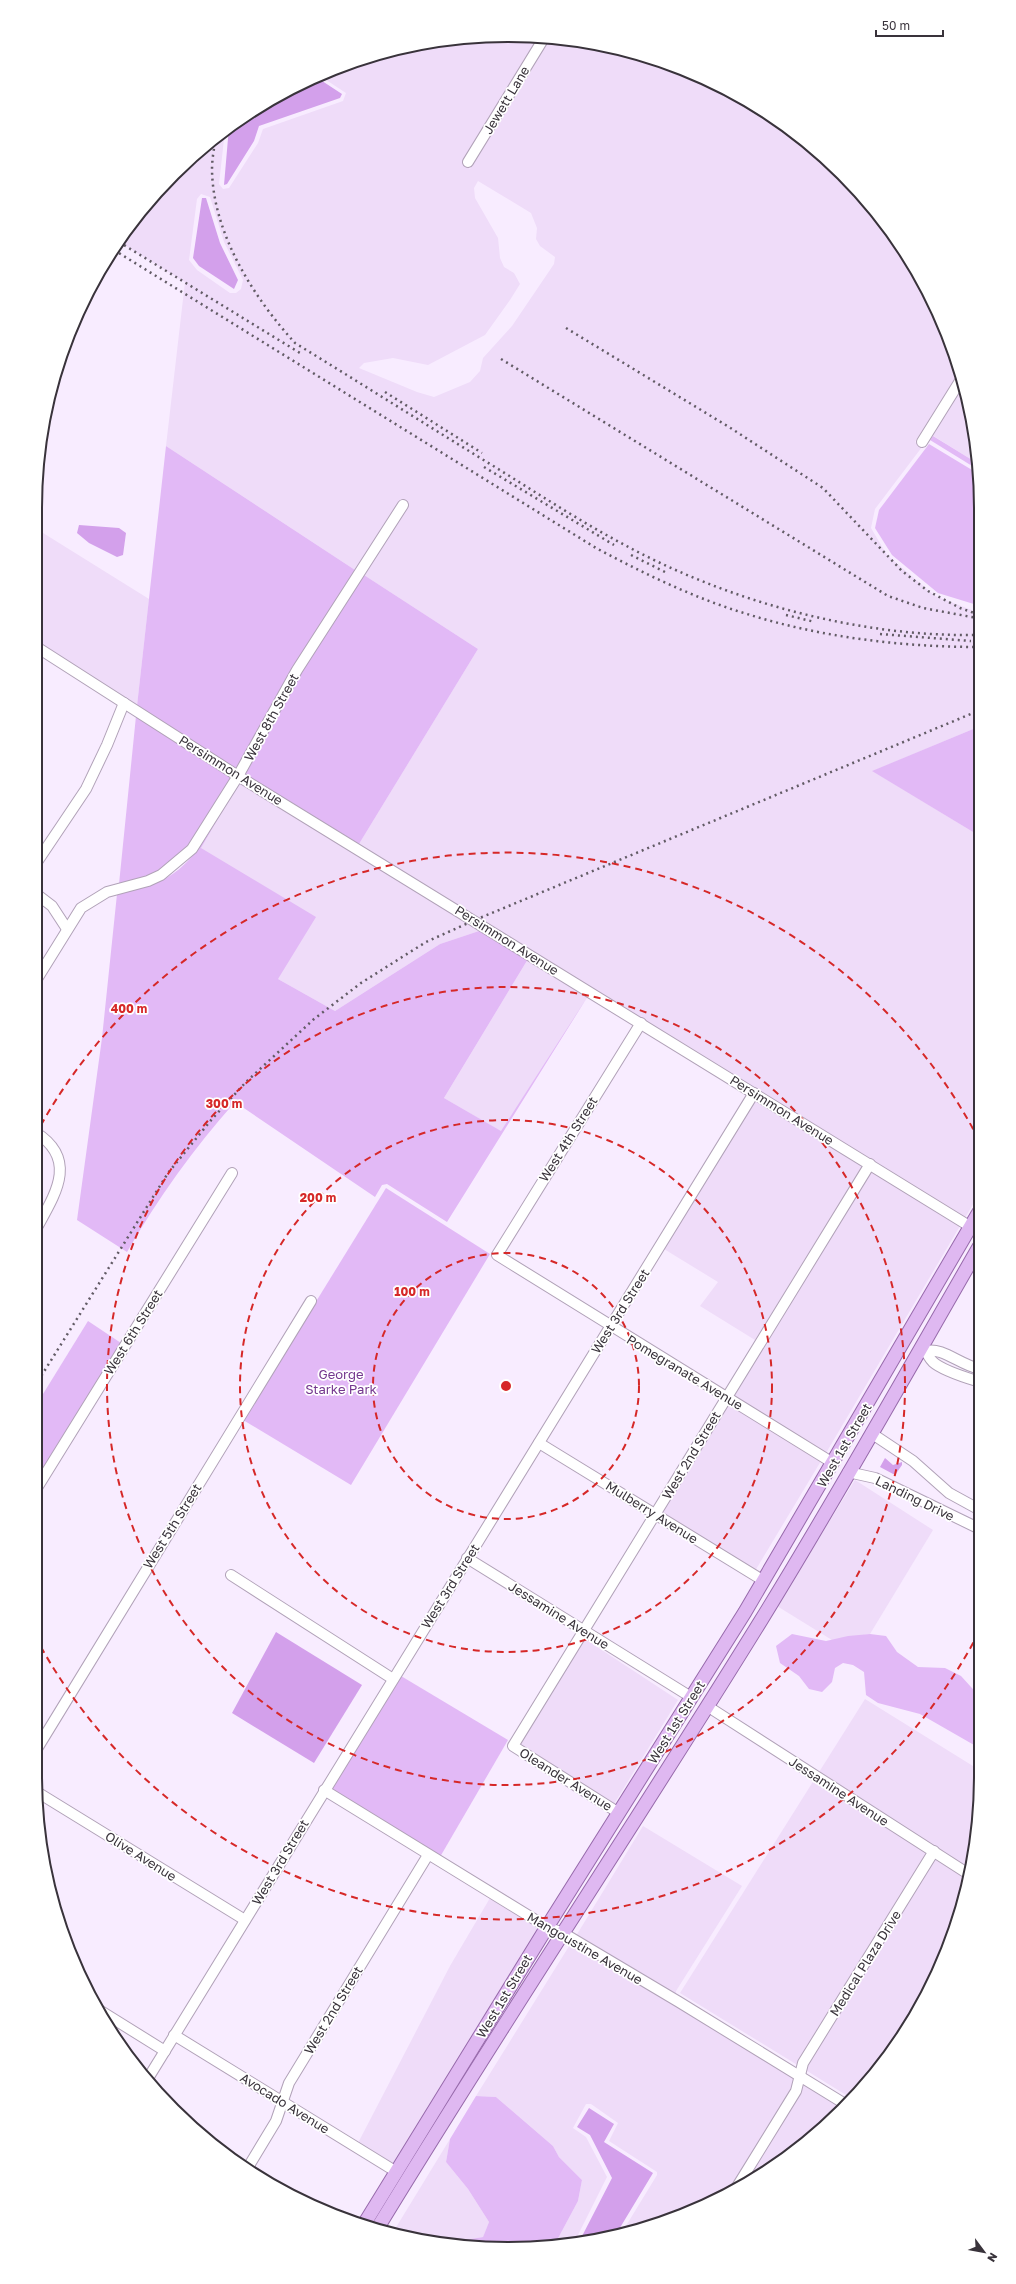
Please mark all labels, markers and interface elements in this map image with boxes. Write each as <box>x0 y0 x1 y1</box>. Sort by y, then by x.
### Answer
scale bar <box>876 12 943 38</box>
text: 50 m <box>882 18 910 33</box>
street label: Jewett Lane <box>479 63 533 137</box>
street label: West 8th Street <box>240 670 302 764</box>
street label: Persimmon Avenue <box>176 732 286 808</box>
street label: Persimmon Avenue <box>452 902 562 978</box>
text: 400 m <box>111 1001 147 1016</box>
street label: Persimmon Avenue <box>727 1072 837 1148</box>
street label: West 4th Street <box>535 1093 601 1185</box>
text: 300 m <box>206 1096 242 1111</box>
text: 200 m <box>300 1190 336 1205</box>
street label: West 3rd Street <box>587 1266 653 1356</box>
text: 100 m <box>394 1284 430 1299</box>
street label: West 6th Street <box>100 1286 166 1378</box>
street label: Pomegranate Avenue <box>624 1331 746 1413</box>
park label: George Starke Park <box>305 1366 377 1397</box>
centre of rings <box>499 1379 513 1393</box>
street label: West 1st Street <box>813 1400 875 1490</box>
street label: West 2nd Street <box>658 1408 724 1502</box>
street label: Landing Drive <box>873 1472 957 1524</box>
street label: Mulberry Avenue <box>603 1477 701 1547</box>
street label: West 5th Street <box>139 1480 205 1572</box>
street label: West 3rd Street <box>417 1541 483 1631</box>
street label: Jessamine Avenue <box>506 1578 612 1652</box>
street label: West 1st Street <box>644 1677 708 1767</box>
street label: Oleander Avenue <box>517 1744 615 1814</box>
street label: Jessamine Avenue <box>786 1753 892 1829</box>
street label: West 3rd Street <box>248 1816 312 1908</box>
street label: Olive Avenue <box>102 1828 180 1884</box>
street label: Medical Plaza Drive <box>826 1907 904 2019</box>
street label: Mangoustine Avenue <box>525 1908 645 1988</box>
street label: West 1st Street <box>473 1951 535 2041</box>
street label: West 2nd Street <box>300 1963 366 2057</box>
street label: Avocado Avenue <box>237 2069 333 2137</box>
north arrow <box>964 2232 1004 2272</box>
text: N <box>985 2251 1001 2265</box>

